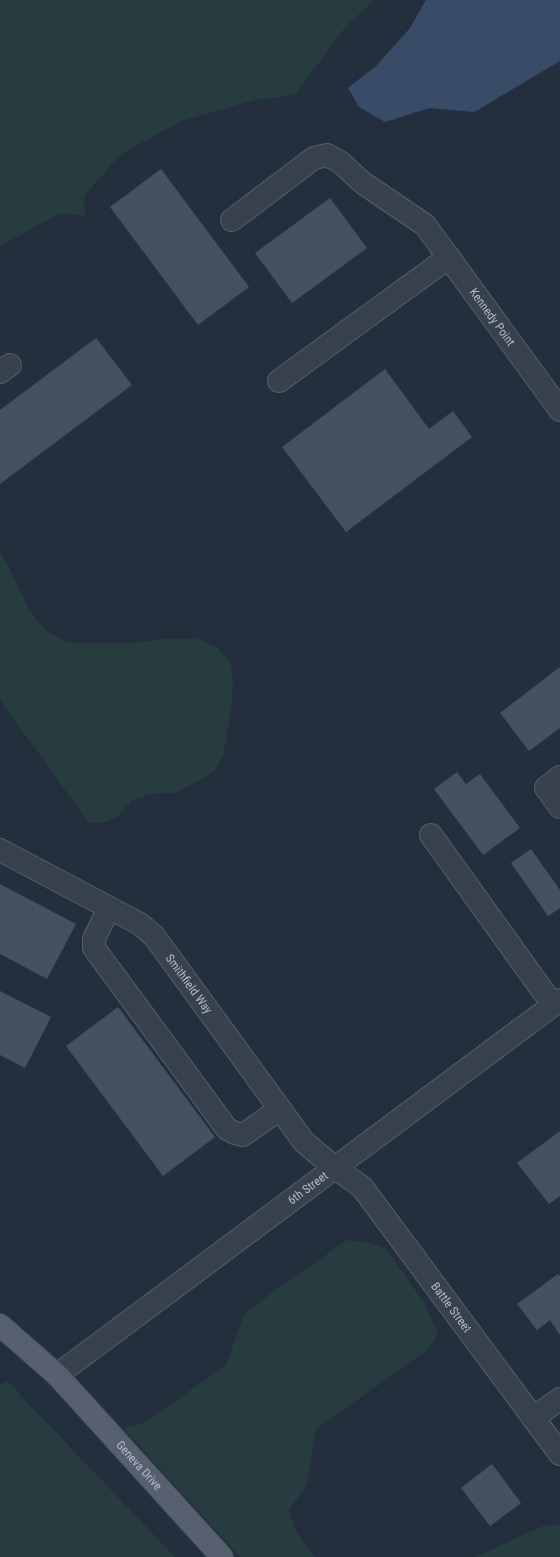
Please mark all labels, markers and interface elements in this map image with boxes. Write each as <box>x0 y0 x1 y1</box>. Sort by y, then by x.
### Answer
street label: Kennedy Point <box>467 286 518 349</box>
street label: Smithfield Way <box>163 951 215 1016</box>
street label: 6th Street <box>285 1168 331 1207</box>
street label: Battle Street <box>428 1280 475 1336</box>
street label: Geneva Drive <box>113 1438 165 1493</box>

